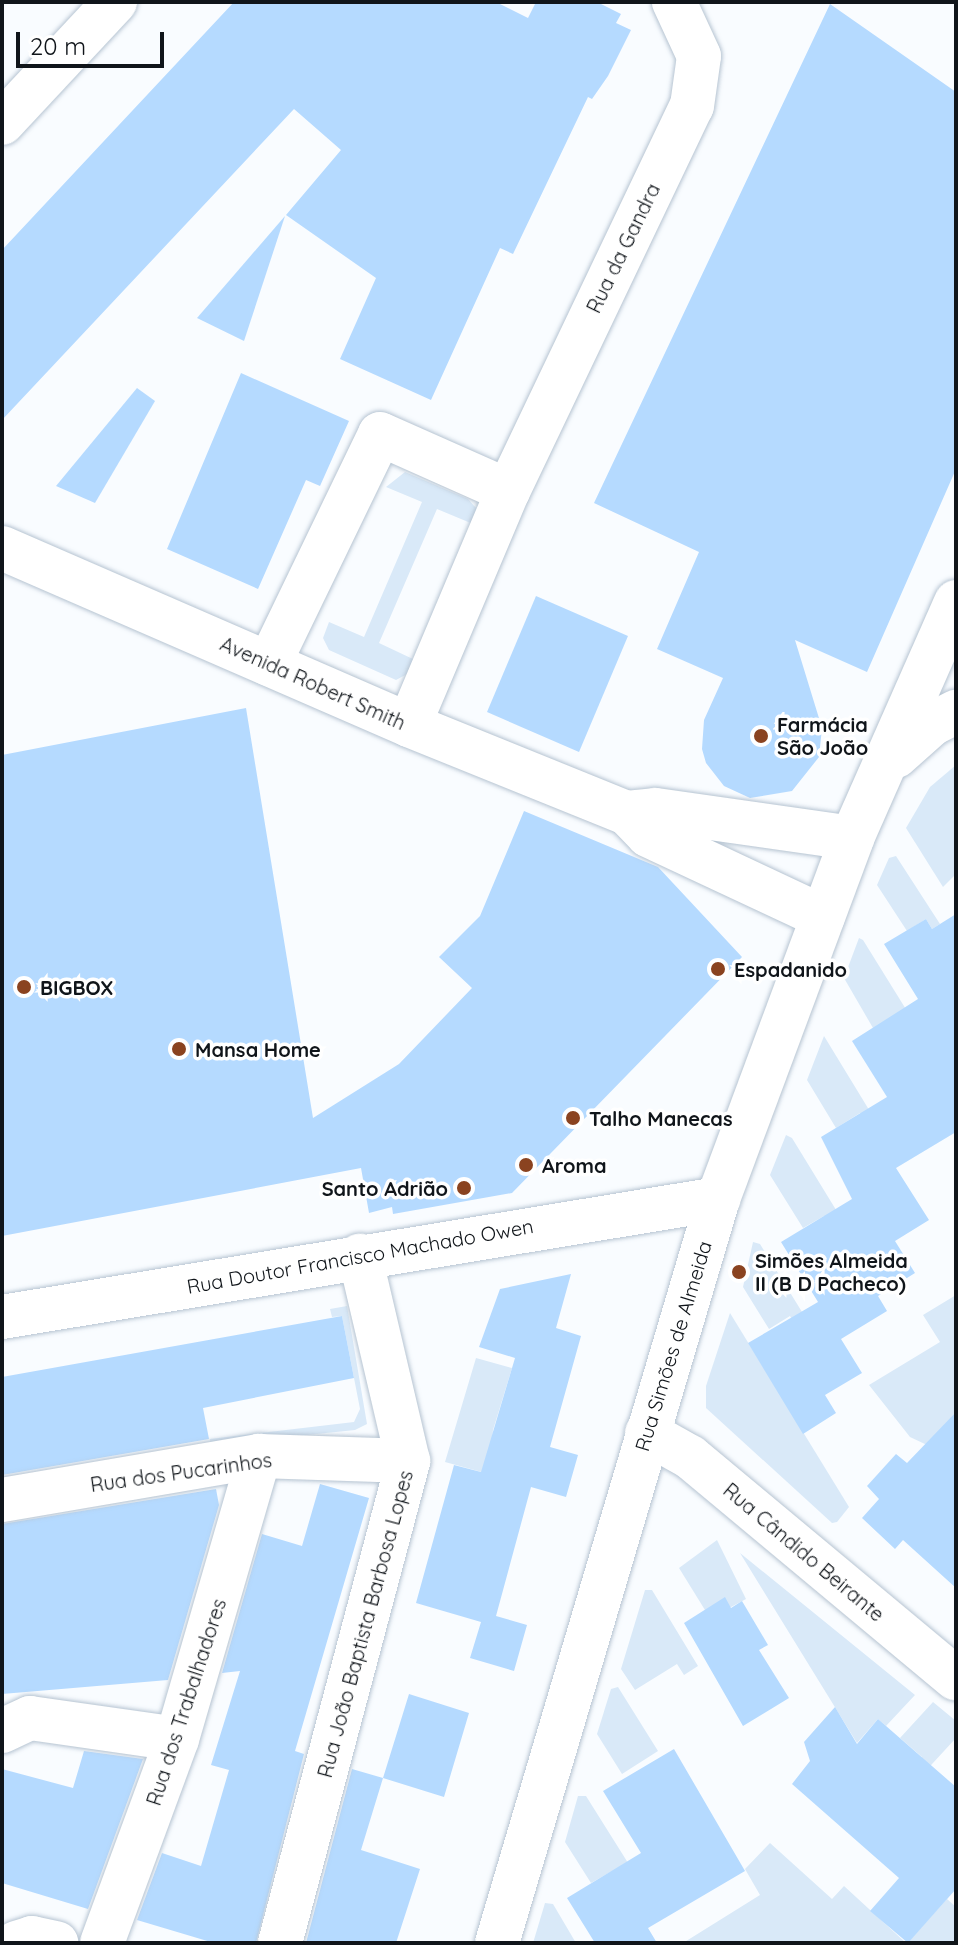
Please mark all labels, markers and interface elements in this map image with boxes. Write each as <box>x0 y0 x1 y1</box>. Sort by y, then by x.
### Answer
scale bar <box>20 16 168 66</box>
text: 20 m <box>30 31 86 61</box>
street label: Rua da Gandra <box>581 179 665 317</box>
street label: Avenida Robert Smith <box>217 631 409 735</box>
place label: Farmácia São João <box>777 712 868 759</box>
marker: Farmácia São João <box>752 727 770 745</box>
place label: Espadanido <box>734 957 847 981</box>
marker: Espadanido <box>709 960 727 978</box>
place label: BIGBOX <box>40 975 113 999</box>
marker: BIGBOX <box>15 978 33 996</box>
place label: Mansa Home <box>195 1037 321 1061</box>
marker: Mansa Home <box>170 1040 188 1058</box>
place label: Talho Manecas <box>589 1106 733 1130</box>
marker: Talho Manecas <box>564 1109 582 1127</box>
place label: Aroma <box>542 1153 606 1177</box>
marker: Aroma <box>517 1156 535 1174</box>
place label: Santo Adrião <box>322 1176 448 1200</box>
marker: Santo Adrião <box>455 1179 473 1197</box>
street label: Rua Doutor Francisco Machado Owen <box>185 1214 535 1298</box>
street label: Rua Simões de Almeida <box>630 1238 716 1454</box>
place label: Simões Almeida II (B D Pacheco) <box>755 1248 908 1295</box>
marker: Simões Almeida II (B D Pacheco) <box>730 1263 748 1281</box>
street label: Rua dos Pucarinhos <box>89 1447 273 1497</box>
street label: Rua João Baptista Barbosa Lopes <box>312 1468 418 1780</box>
street label: Rua Cândido Beirante <box>719 1478 889 1626</box>
street label: Rua dos Trabalhadores <box>141 1596 231 1808</box>

